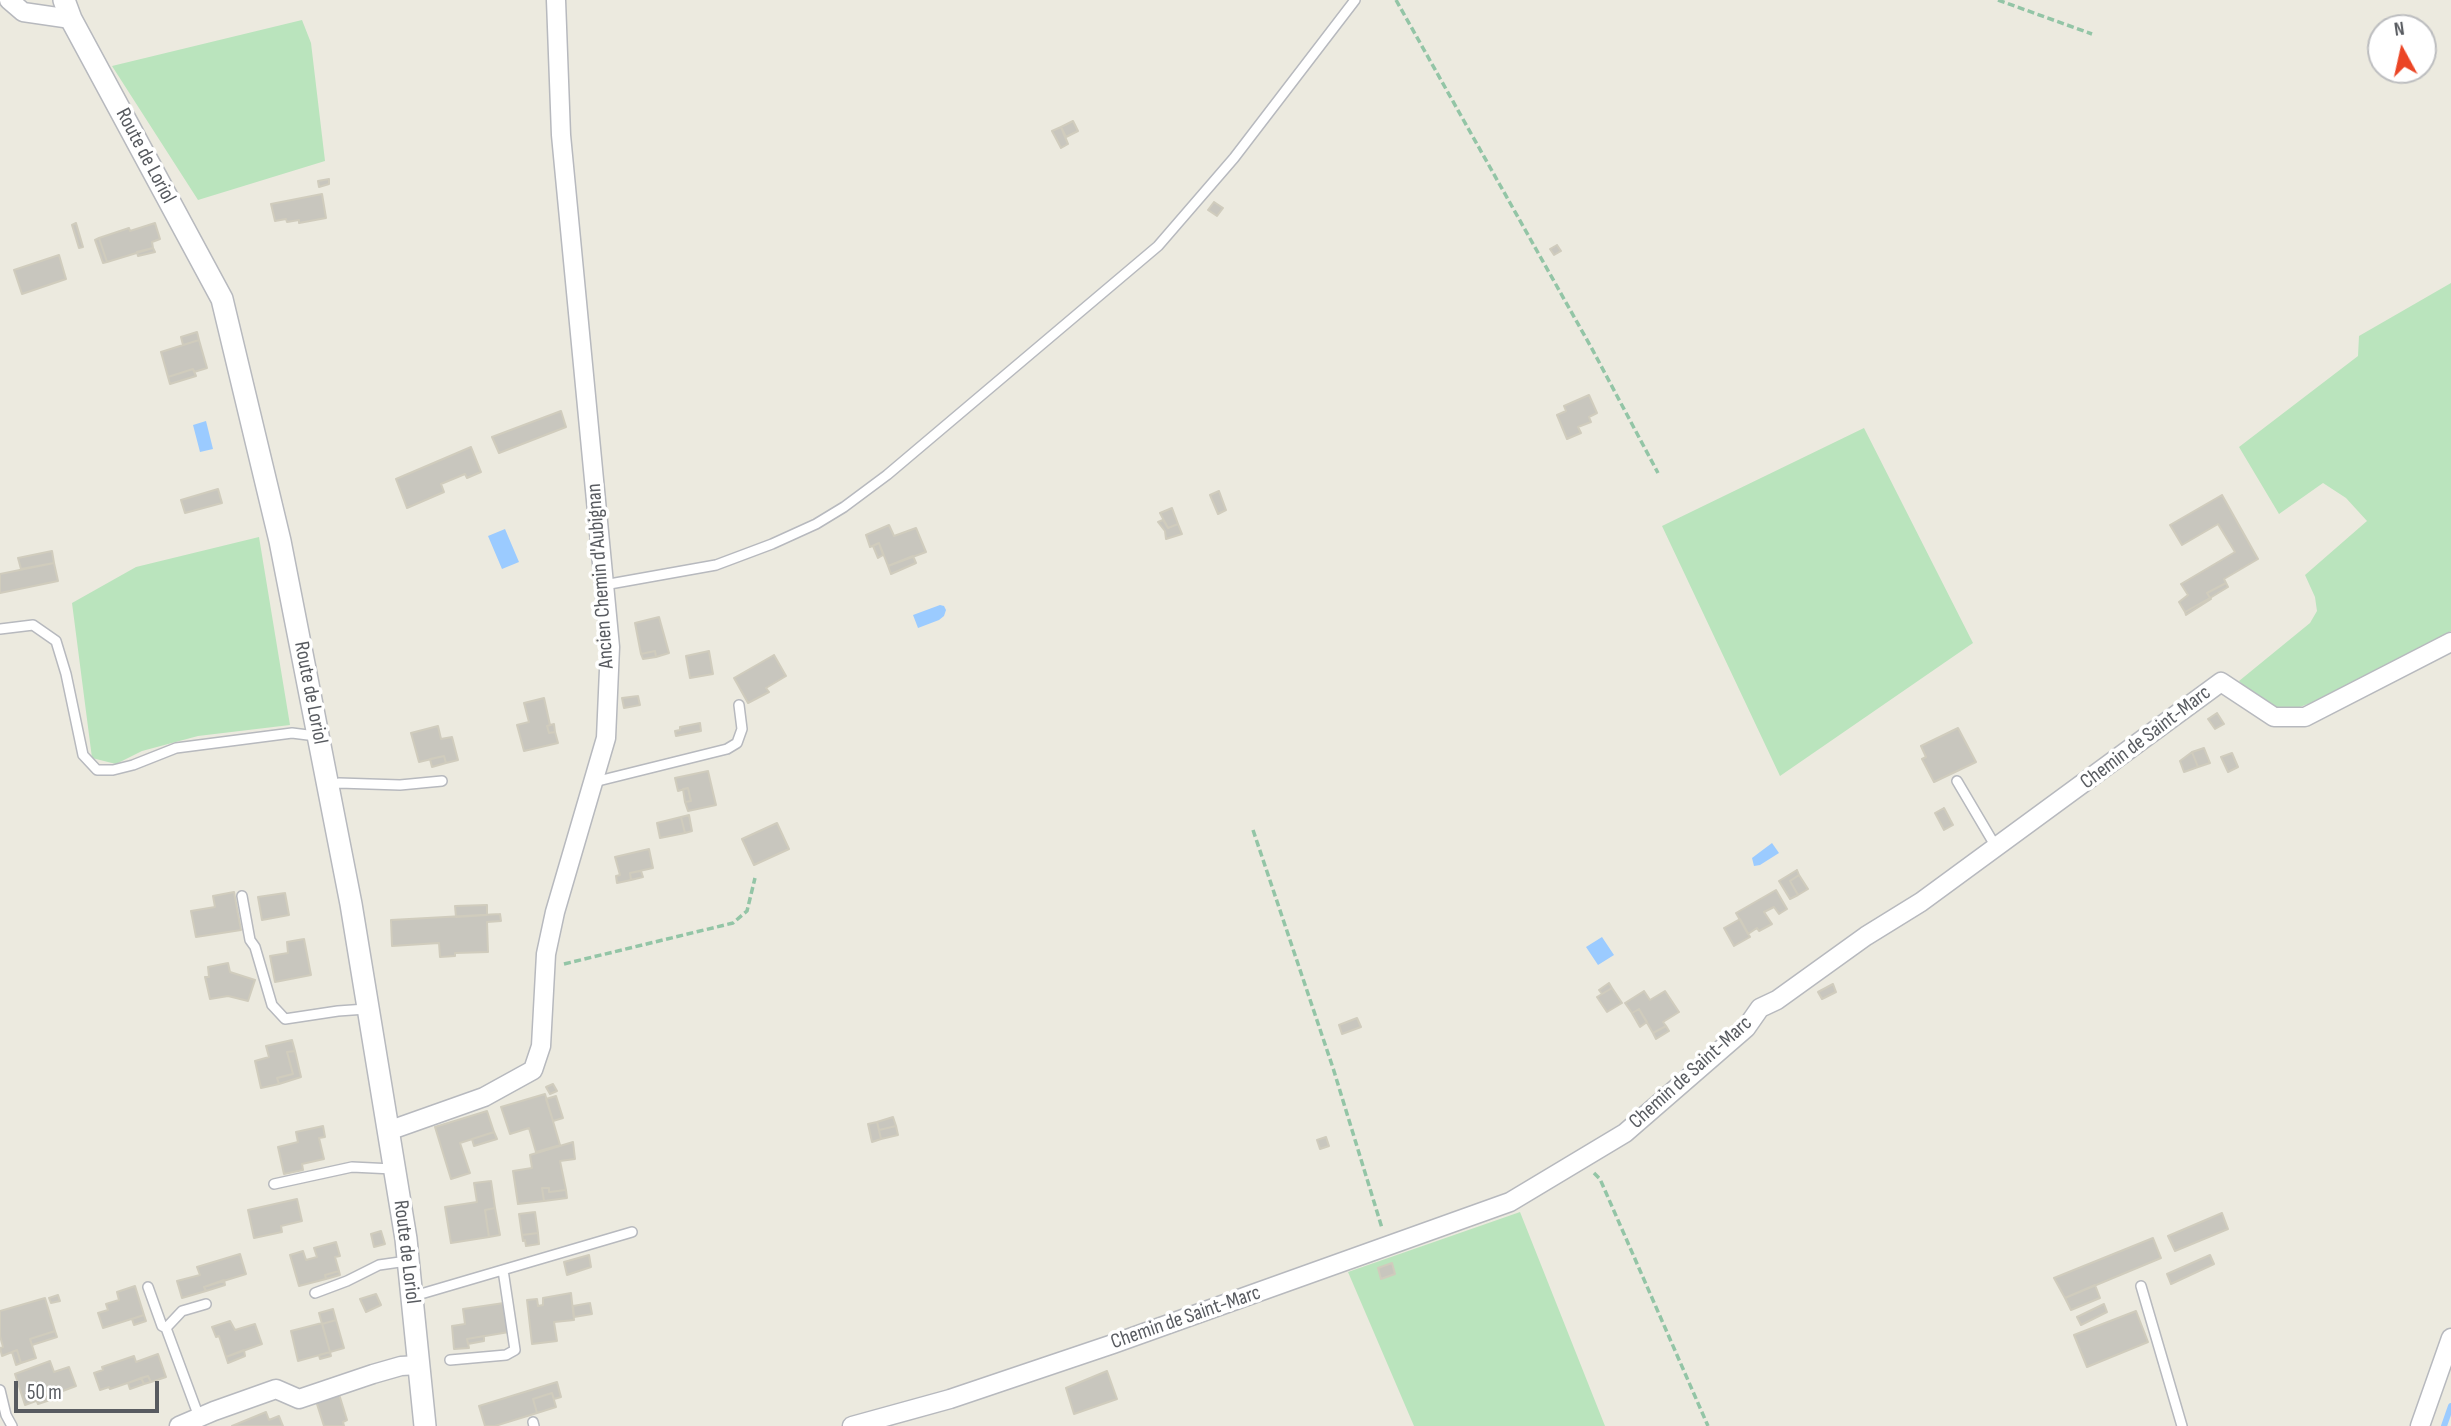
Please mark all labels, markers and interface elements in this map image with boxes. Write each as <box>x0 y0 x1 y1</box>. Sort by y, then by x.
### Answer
north arrow <box>2367 14 2437 84</box>
text: N <box>2393 18 2406 42</box>
street label: Route de Loriol <box>109 104 181 208</box>
street label: Ancien Chemin d'Aubignan <box>582 483 620 669</box>
street label: Route de Loriol <box>288 639 332 747</box>
street label: Chemin de Saint-Marc <box>2076 681 2216 795</box>
street label: Chemin de Saint-Marc <box>1624 1011 1758 1135</box>
street label: Route de Loriol <box>387 1199 425 1305</box>
street label: Chemin de Saint-Marc <box>1108 1281 1264 1355</box>
scale bar <box>18 1366 163 1410</box>
text: 50 m <box>27 1380 62 1405</box>

